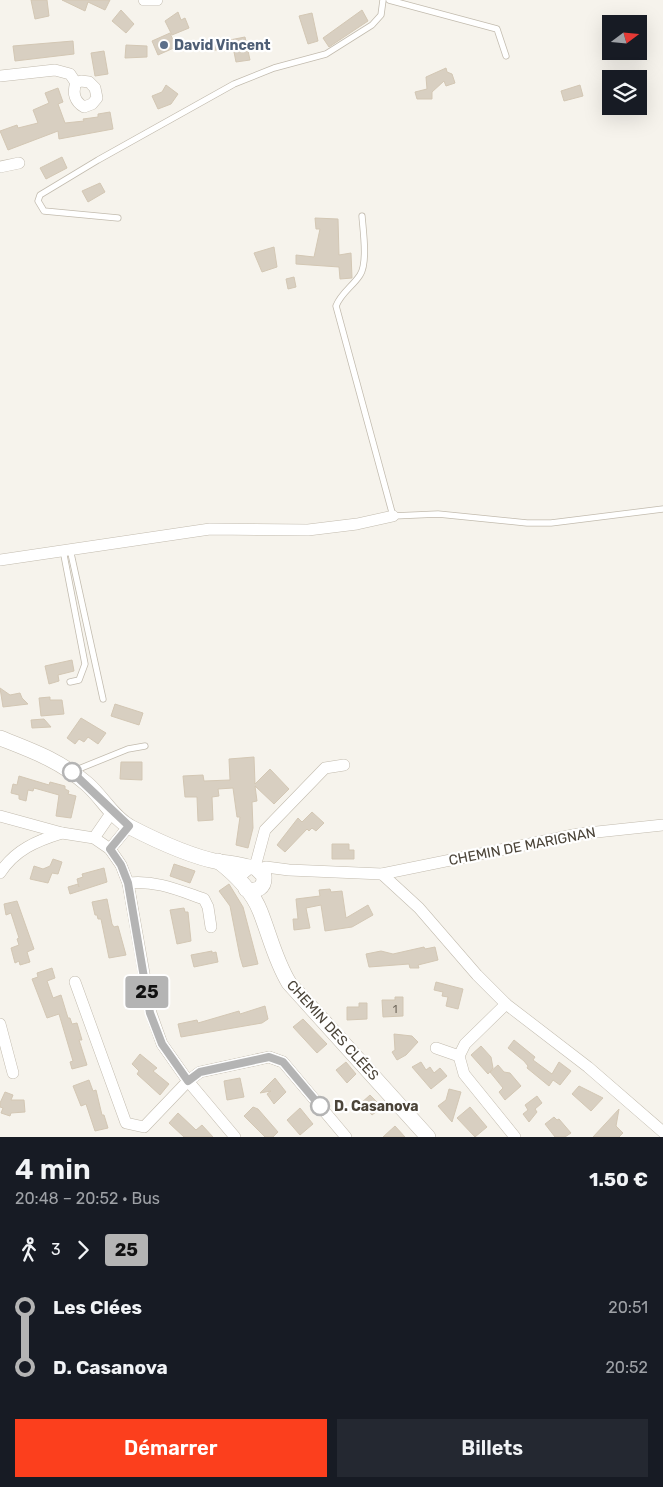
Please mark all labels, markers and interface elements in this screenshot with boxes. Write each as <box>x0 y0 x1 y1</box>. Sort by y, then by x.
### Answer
north arrow <box>602 15 648 60</box>
map controls <box>602 15 647 115</box>
place label: David Vincent <box>174 37 271 54</box>
marker: David Vincent <box>158 39 170 51</box>
button: layers <box>602 70 647 115</box>
unlabelled marker <box>62 762 82 782</box>
street label: CHEMIN DE MARIGNAN <box>447 824 597 869</box>
line badge: 25 <box>124 976 170 1008</box>
street label: CHEMIN DES CLÉES <box>283 976 383 1084</box>
text: 25 <box>135 981 159 1003</box>
house number: 1 <box>393 1003 397 1016</box>
marker: D. Casanova <box>310 1096 330 1116</box>
place label: D. Casanova <box>334 1098 419 1115</box>
text: 4 min <box>15 1153 91 1186</box>
text: 1.50 € <box>589 1168 648 1191</box>
text: 20:48 – 20:52 · Bus <box>15 1189 160 1208</box>
icon: walk <box>15 1236 43 1264</box>
icon: forward <box>69 1236 97 1264</box>
text: 25 <box>115 1239 138 1261</box>
text: 3 <box>51 1240 61 1259</box>
text: Les Clées <box>53 1296 142 1319</box>
text: 20:51 <box>608 1298 648 1317</box>
text: D. Casanova <box>53 1356 168 1379</box>
text: 20:52 <box>605 1358 648 1377</box>
button: Démarrer <box>15 1419 327 1477</box>
button: Billets <box>337 1419 648 1477</box>

